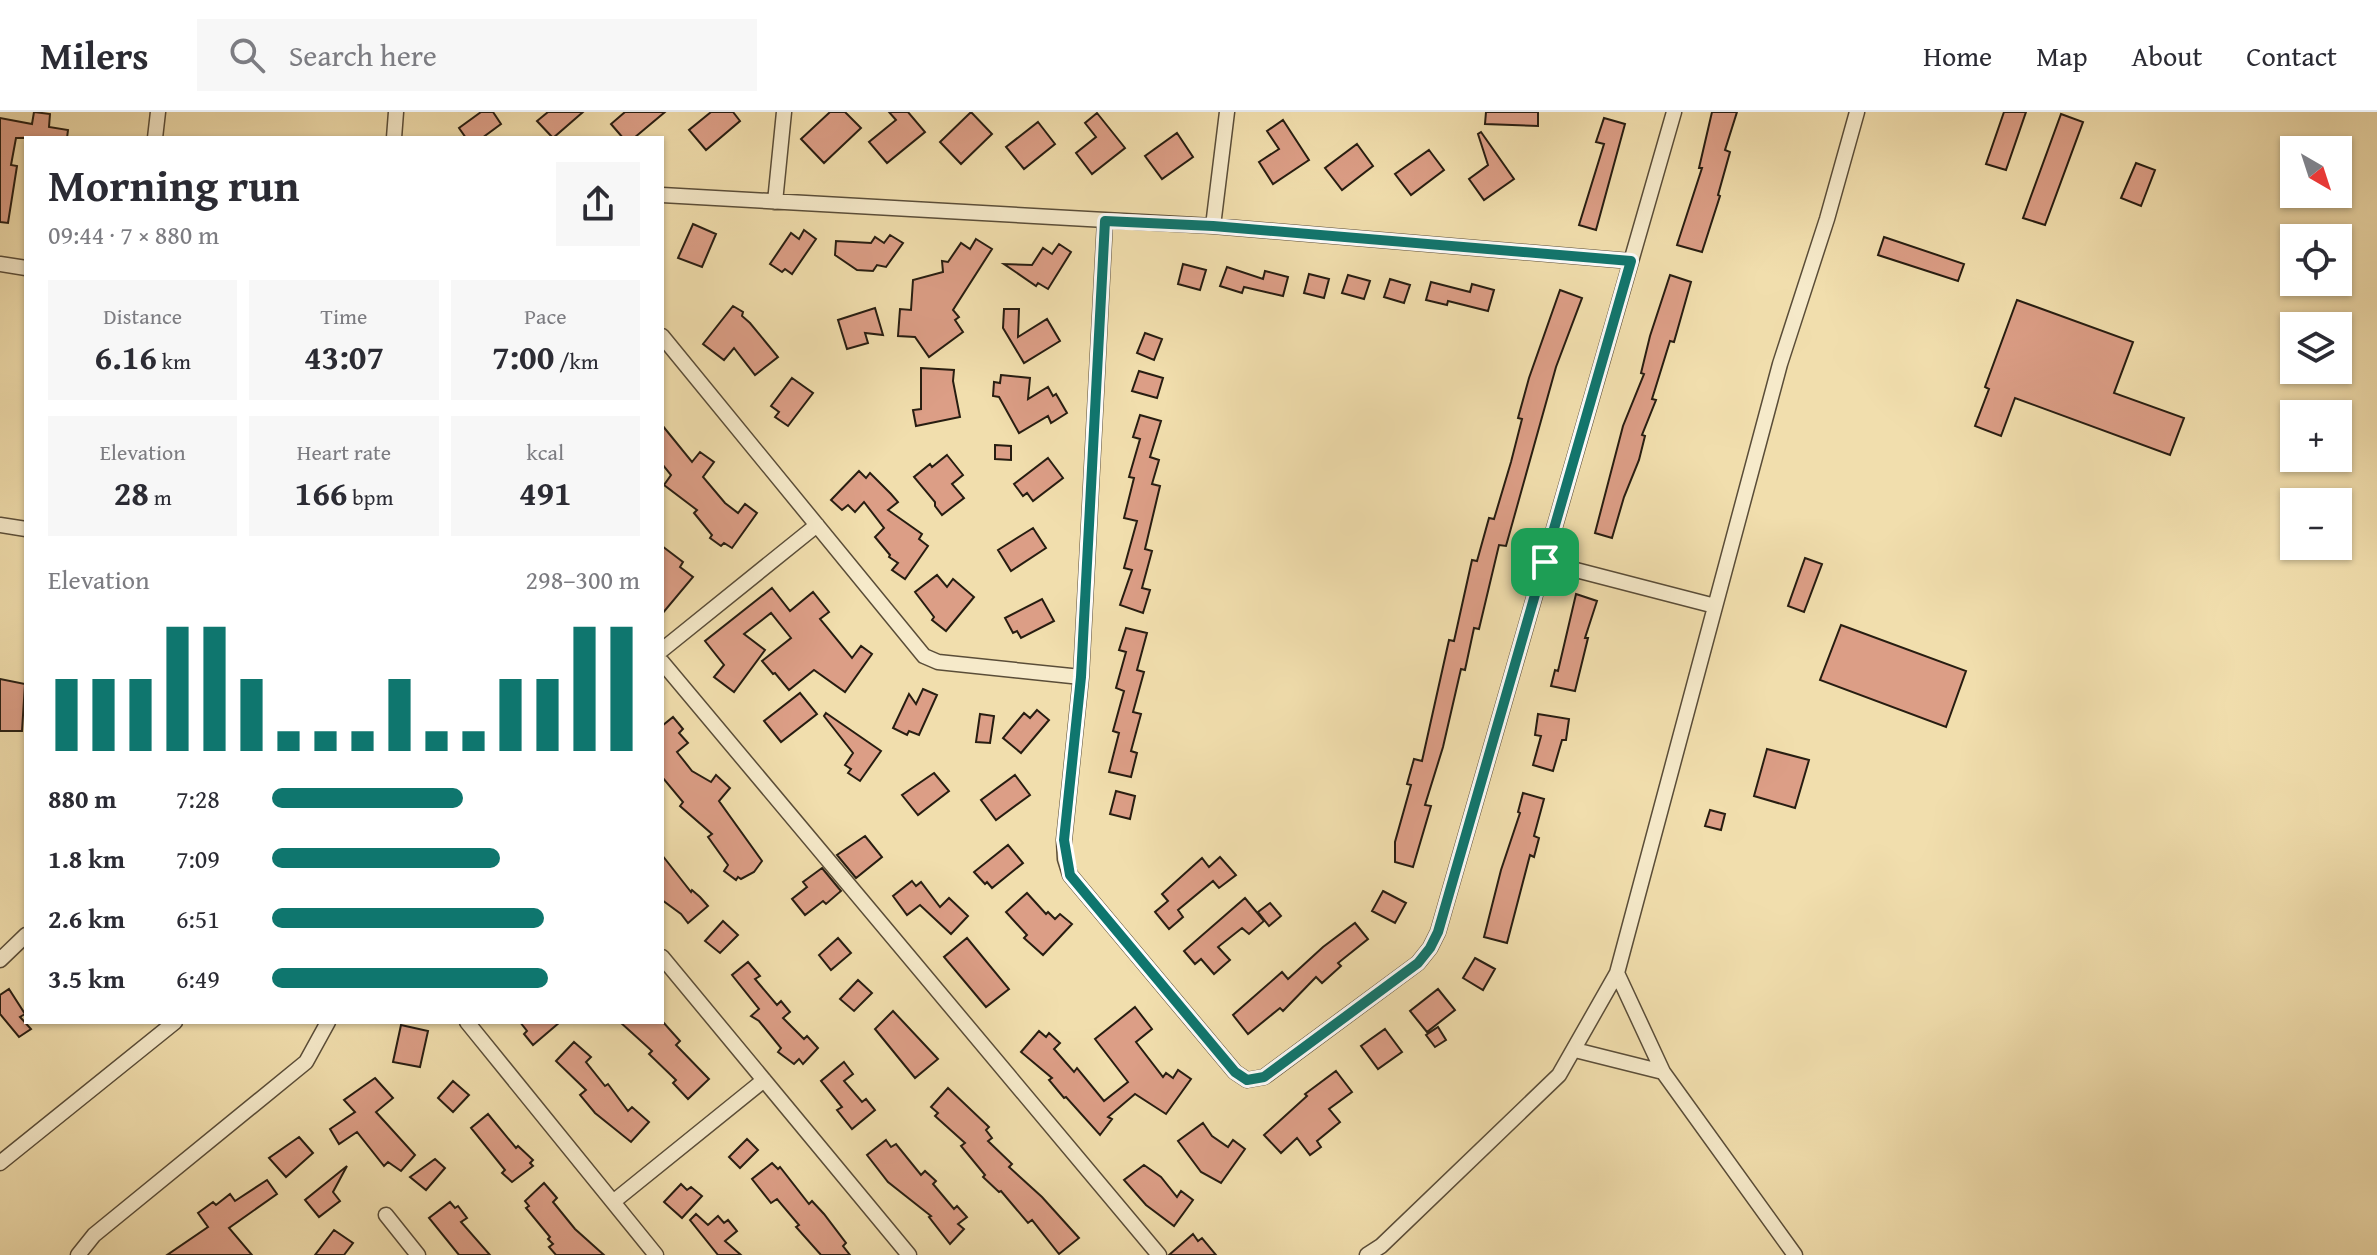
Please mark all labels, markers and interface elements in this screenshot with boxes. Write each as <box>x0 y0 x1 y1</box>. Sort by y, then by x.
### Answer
search box <box>197 19 757 91</box>
text: Milers <box>40 27 149 83</box>
icon: search <box>225 33 269 77</box>
text: Search here <box>289 33 437 77</box>
text: Home <box>1923 35 1992 76</box>
text: Map <box>2036 35 2088 76</box>
text: About <box>2132 35 2202 76</box>
text: Contact <box>2246 35 2337 76</box>
north arrow <box>2280 136 2352 208</box>
map controls <box>2280 136 2352 560</box>
text: Morning run <box>48 153 299 217</box>
button: share <box>556 162 640 246</box>
text: 09:44 · 7 × 880 m <box>48 215 219 254</box>
button: locate <box>2280 224 2352 296</box>
text: Distance <box>103 300 182 332</box>
text: Time <box>321 300 367 332</box>
text: Pace <box>524 300 566 332</box>
button: layers <box>2280 312 2352 384</box>
text: 6.16 <box>94 332 157 381</box>
text: 43:07 <box>304 332 384 381</box>
text: 7:00 <box>492 332 554 381</box>
text: km <box>157 345 191 377</box>
text: /km <box>554 345 599 377</box>
button: + <box>2280 400 2352 472</box>
text: Elevation <box>100 436 186 468</box>
text: Heart rate <box>297 436 391 468</box>
text: kcal <box>527 436 564 468</box>
text: 28 <box>114 468 149 517</box>
text: 166 <box>295 468 347 517</box>
text: 491 <box>519 468 572 517</box>
text: m <box>149 481 172 513</box>
text: bpm <box>347 481 393 513</box>
button: − <box>2280 488 2352 560</box>
pin <box>1511 528 1579 596</box>
icon: arrive <box>1523 540 1567 584</box>
text: Elevation <box>48 560 150 599</box>
text: 298–300 m <box>526 560 640 599</box>
text: 880 m <box>48 779 116 818</box>
text: 7:28 <box>176 779 220 818</box>
text: 1.8 km <box>48 839 125 878</box>
text: 7:09 <box>176 839 220 878</box>
text: 2.6 km <box>48 899 125 938</box>
text: 6:51 <box>176 899 220 938</box>
text: 3.5 km <box>48 959 125 998</box>
text: 6:49 <box>176 959 220 998</box>

